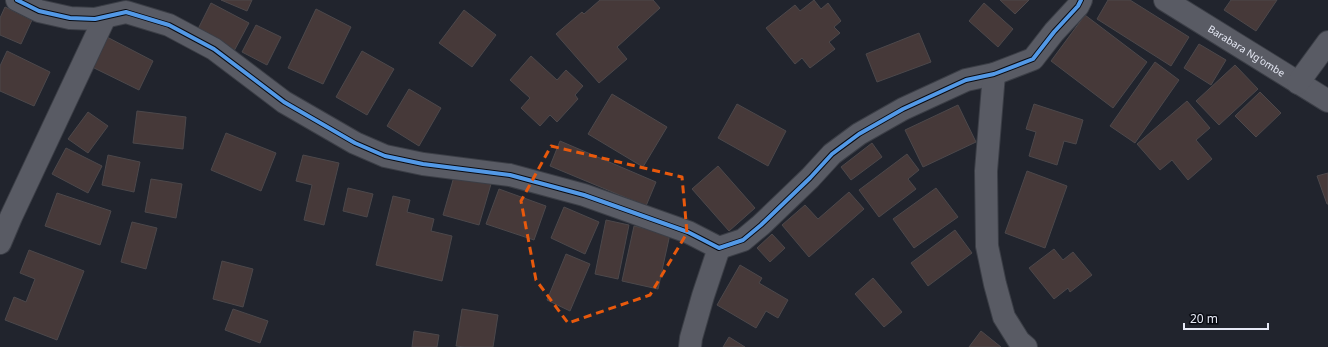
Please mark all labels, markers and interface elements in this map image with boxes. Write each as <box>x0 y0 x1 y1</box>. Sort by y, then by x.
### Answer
street label: Barabara Ng'ombe <box>1205 21 1288 80</box>
scale bar <box>1184 305 1268 331</box>
text: 20 m <box>1190 310 1218 327</box>

